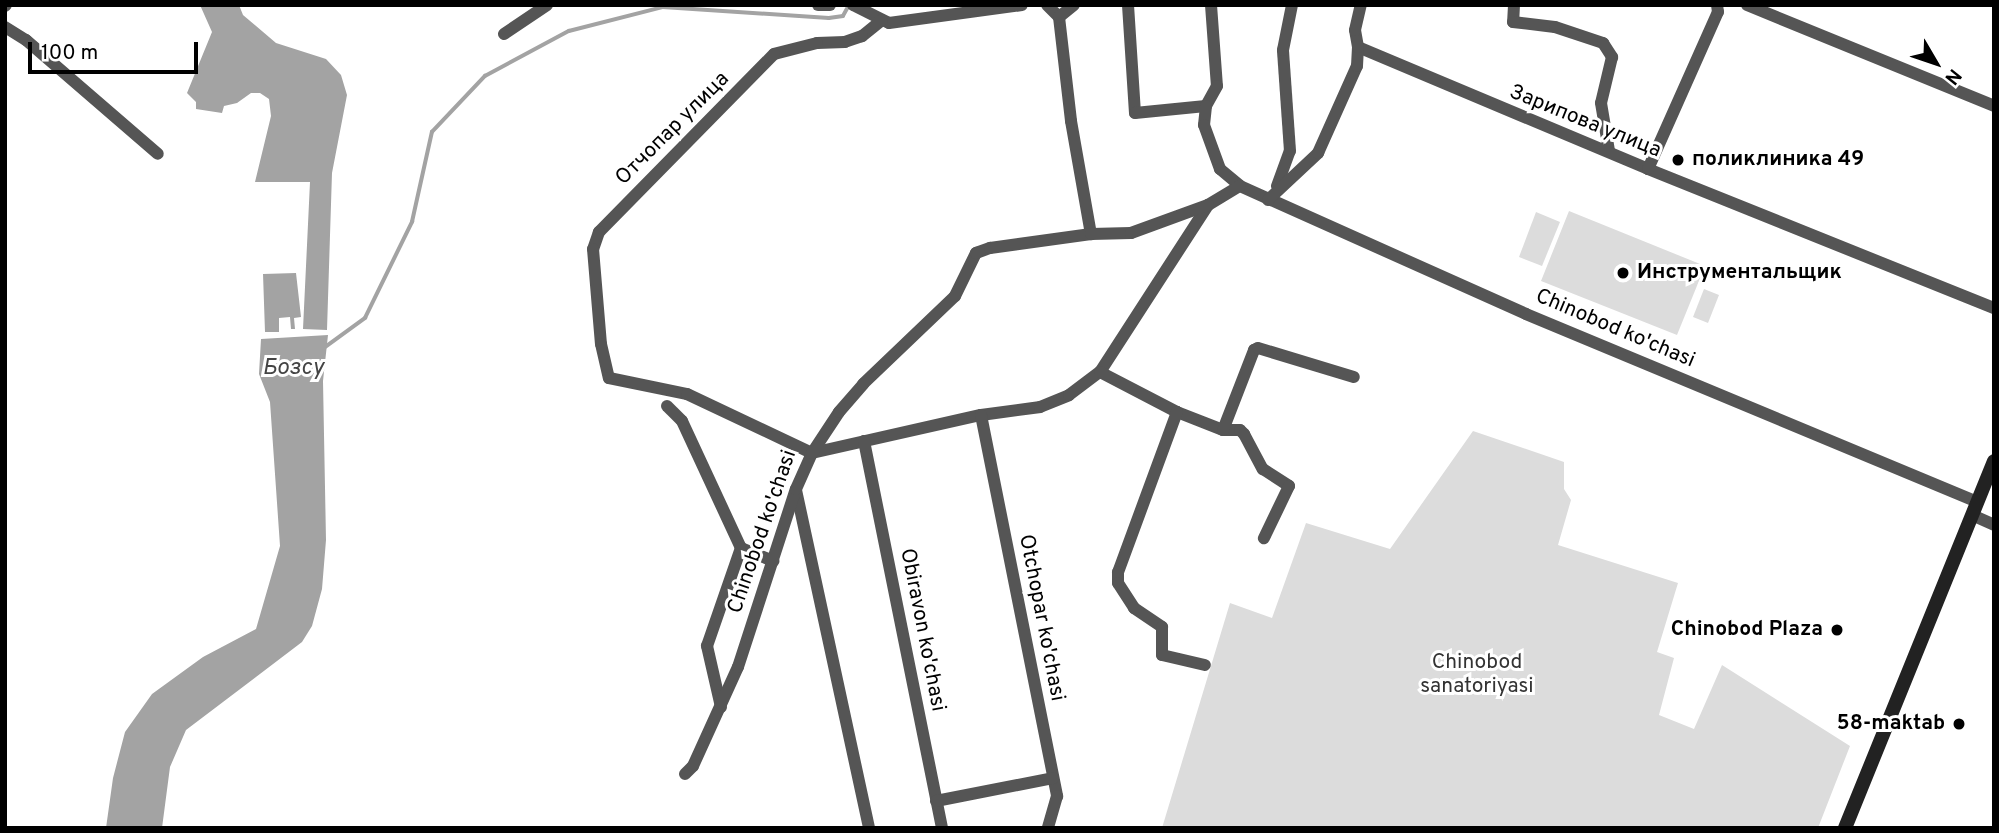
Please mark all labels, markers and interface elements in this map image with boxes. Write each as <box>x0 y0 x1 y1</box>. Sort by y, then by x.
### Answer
scale bar <box>32 28 201 72</box>
north arrow <box>1901 28 1971 98</box>
text: 100 m <box>41 40 98 67</box>
text: N <box>1939 63 1966 89</box>
street label: Отчопар улица <box>611 67 735 191</box>
street label: Зарипова улица <box>1505 80 1665 164</box>
place label: поликлиника 49 <box>1692 147 1864 173</box>
marker: поликлиника 49 <box>1670 152 1686 168</box>
place label: Инструментальщик <box>1637 260 1842 286</box>
marker: Инструментальщик <box>1615 265 1631 281</box>
street label: Chinobod ko'chasi <box>1531 284 1699 374</box>
water label: Бозсу <box>262 355 324 383</box>
street label: Chinobod ko'chasi <box>723 447 803 617</box>
street label: Otchopar ko'chasi <box>1012 533 1070 703</box>
street label: Obiravon ko'chasi <box>894 546 950 714</box>
place label: Chinobod Plaza <box>1671 617 1823 643</box>
marker: Chinobod Plaza <box>1829 622 1845 638</box>
park label: Chinobod sanatoriyasi <box>1420 650 1534 700</box>
place label: 58-maktab <box>1837 711 1945 737</box>
marker: 58-maktab <box>1951 716 1967 732</box>

